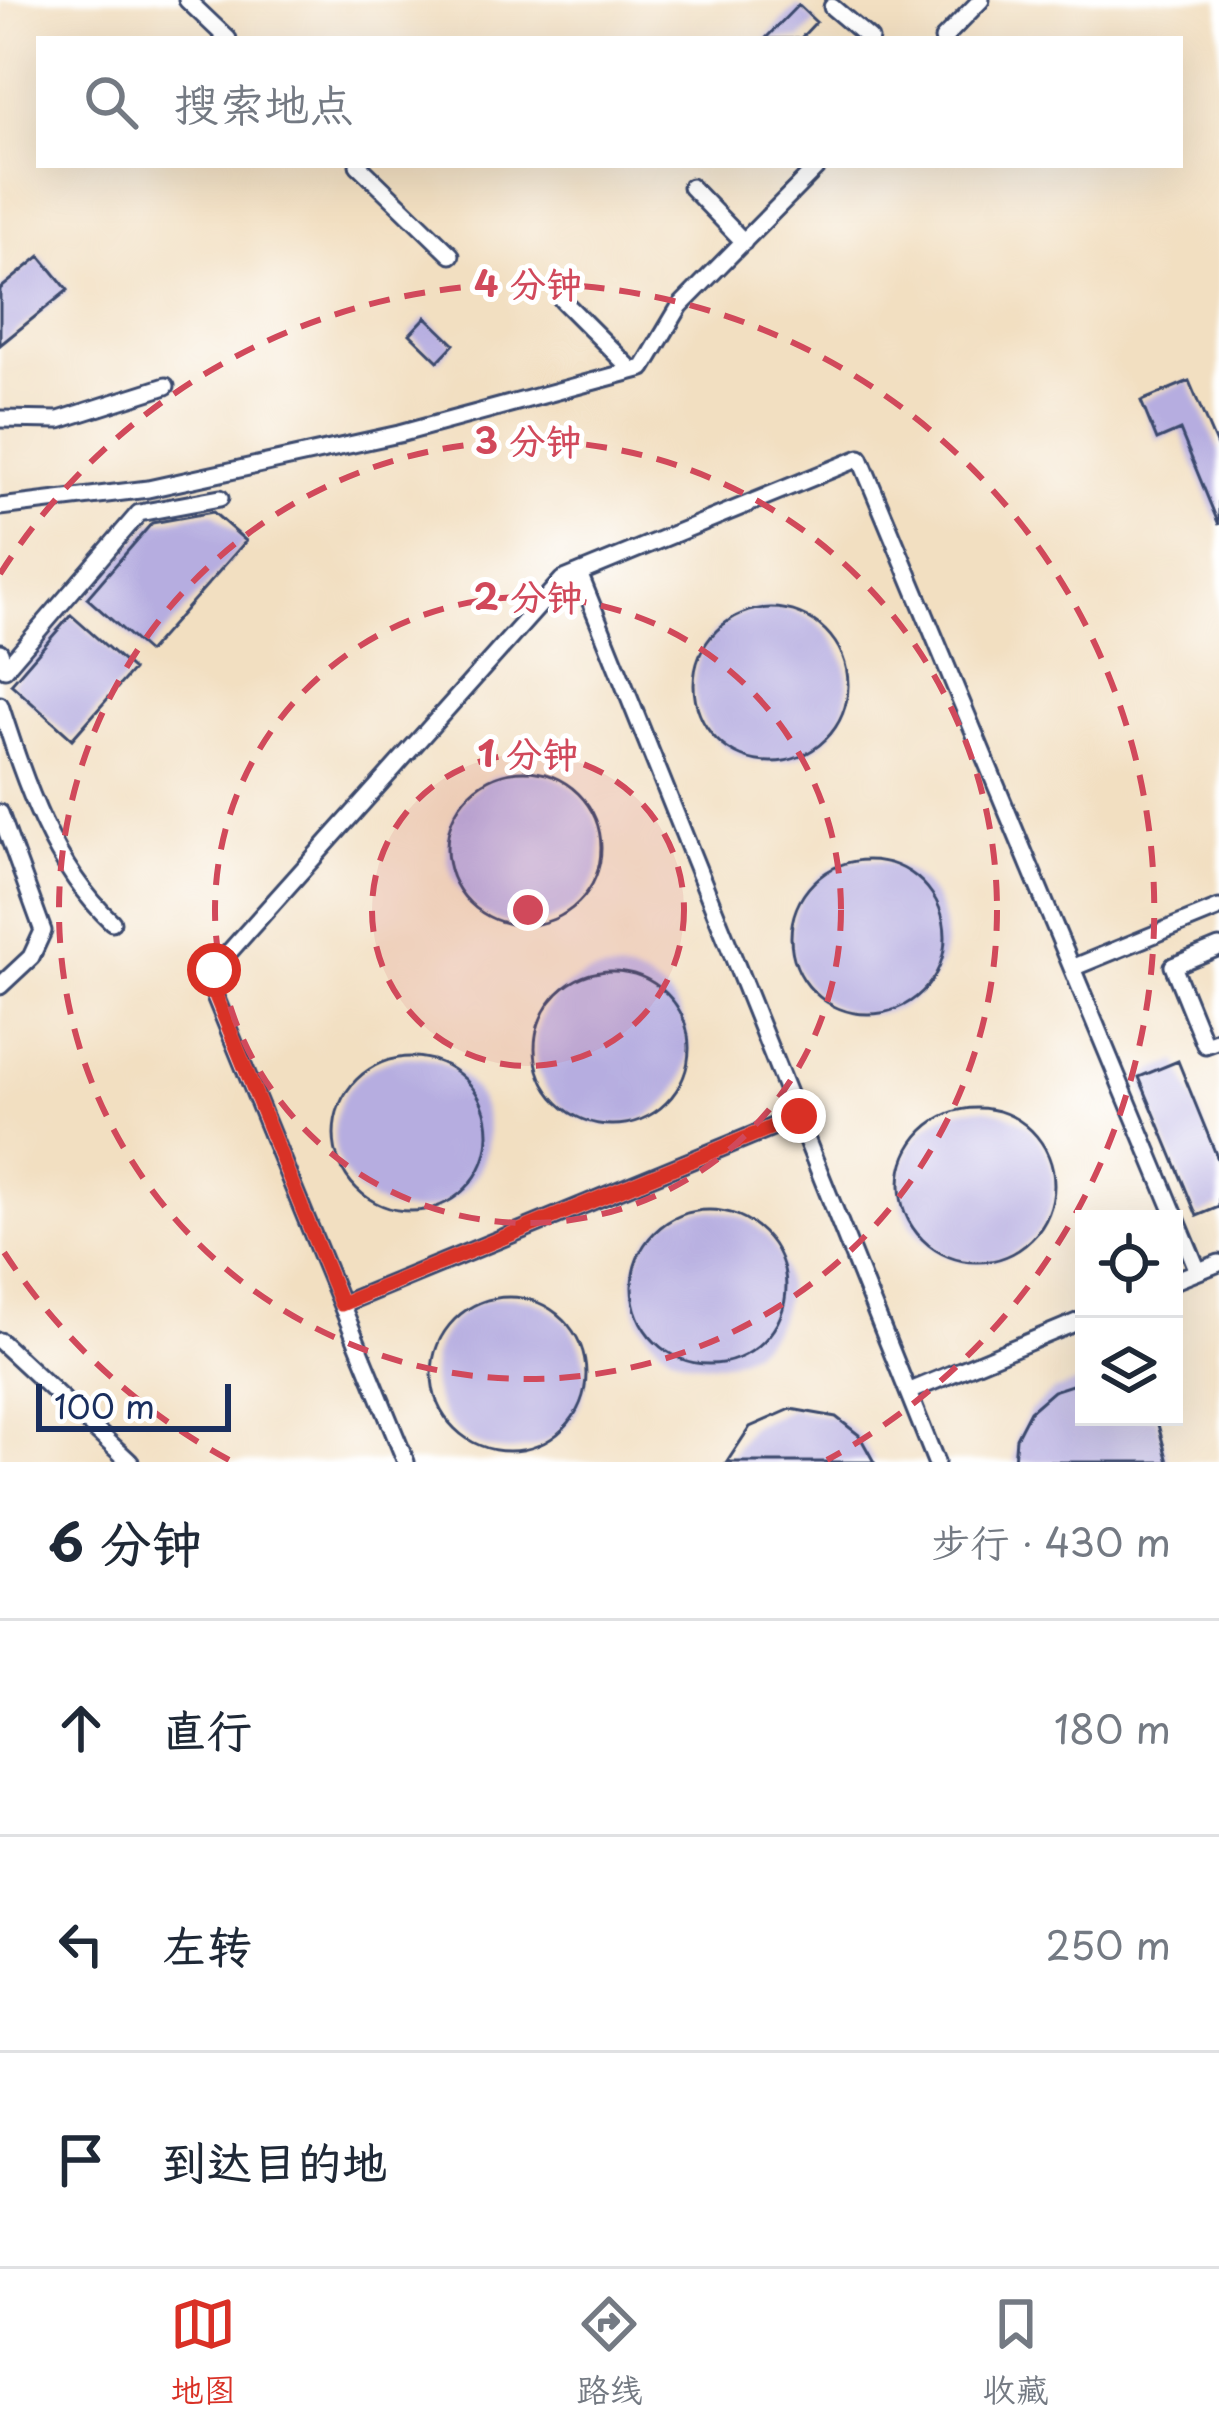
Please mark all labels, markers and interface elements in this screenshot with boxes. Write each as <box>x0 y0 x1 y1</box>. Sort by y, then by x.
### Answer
search box <box>36 36 1183 168</box>
text: 搜索地点 <box>174 68 354 136</box>
icon: search <box>78 69 144 135</box>
text: 4 分钟 <box>474 255 582 309</box>
text: 3 分钟 <box>474 412 582 466</box>
text: 2 分钟 <box>474 568 582 622</box>
text: 1 分钟 <box>478 725 578 779</box>
centre of rings <box>507 889 549 931</box>
route start <box>187 943 241 997</box>
route end <box>772 1089 826 1143</box>
map controls <box>1075 1210 1183 1426</box>
button: locate <box>1075 1210 1183 1318</box>
button: layers <box>1075 1318 1183 1426</box>
scale bar <box>36 1378 231 1431</box>
text: 100 m <box>54 1380 155 1430</box>
text: 6 分钟 <box>48 1502 202 1579</box>
text: 步行 · 430 m <box>931 1511 1171 1570</box>
text: 直行 <box>162 1694 252 1762</box>
icon: ahead <box>48 1695 114 1761</box>
text: 180 m <box>1054 1698 1171 1757</box>
text: 左转 <box>162 1910 252 1978</box>
icon: left <box>48 1911 114 1977</box>
text: 250 m <box>1046 1914 1171 1973</box>
text: 到达目的地 <box>162 2126 387 2194</box>
icon: arrive <box>48 2127 114 2193</box>
tab: 地图 <box>170 2291 236 2413</box>
tab: 路线 <box>576 2291 642 2413</box>
tab: 收藏 <box>983 2291 1049 2413</box>

